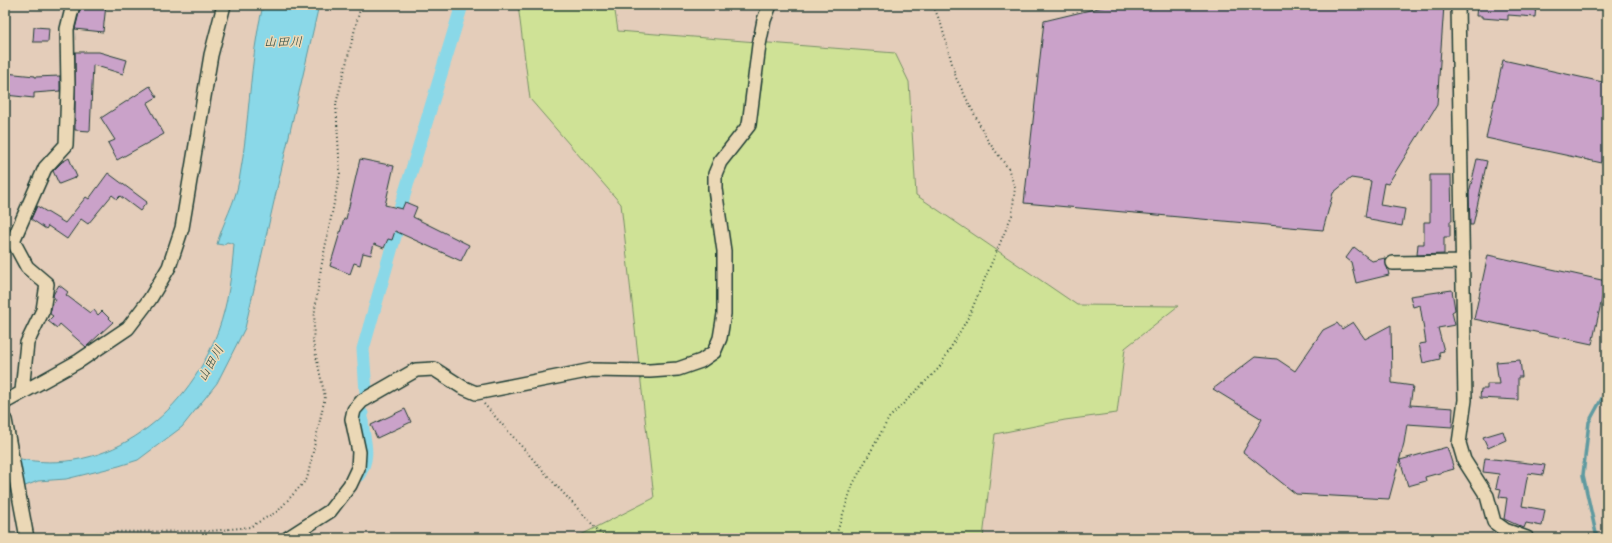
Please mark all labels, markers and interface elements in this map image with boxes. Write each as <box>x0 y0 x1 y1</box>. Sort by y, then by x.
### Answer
water label: 山田川 <box>263 32 303 49</box>
water label: 山田川 <box>192 342 227 384</box>

